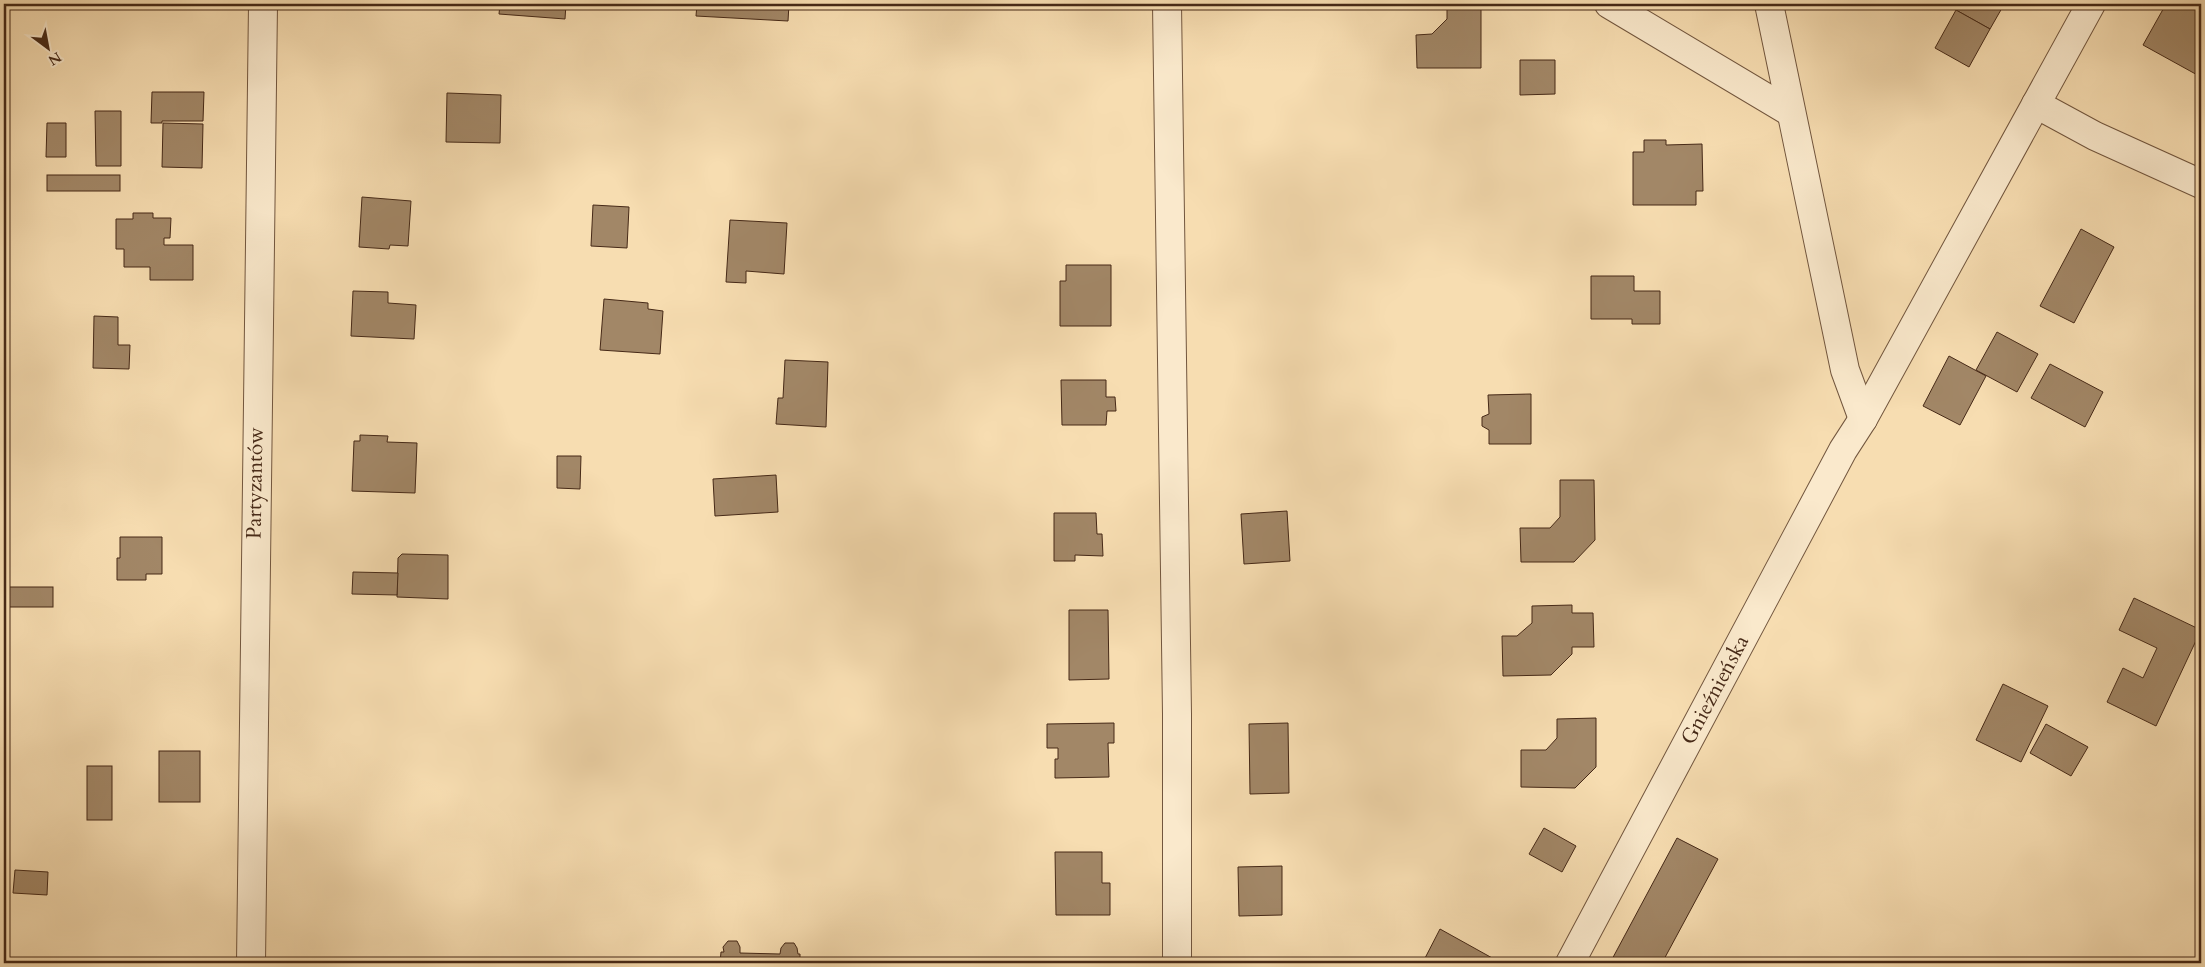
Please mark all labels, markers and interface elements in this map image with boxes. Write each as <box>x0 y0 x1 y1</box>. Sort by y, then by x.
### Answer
north arrow <box>22 22 72 72</box>
text: N <box>44 47 65 70</box>
street label: Partyzantów <box>240 427 270 539</box>
street label: Gnieźnieńska <box>1674 630 1756 750</box>

